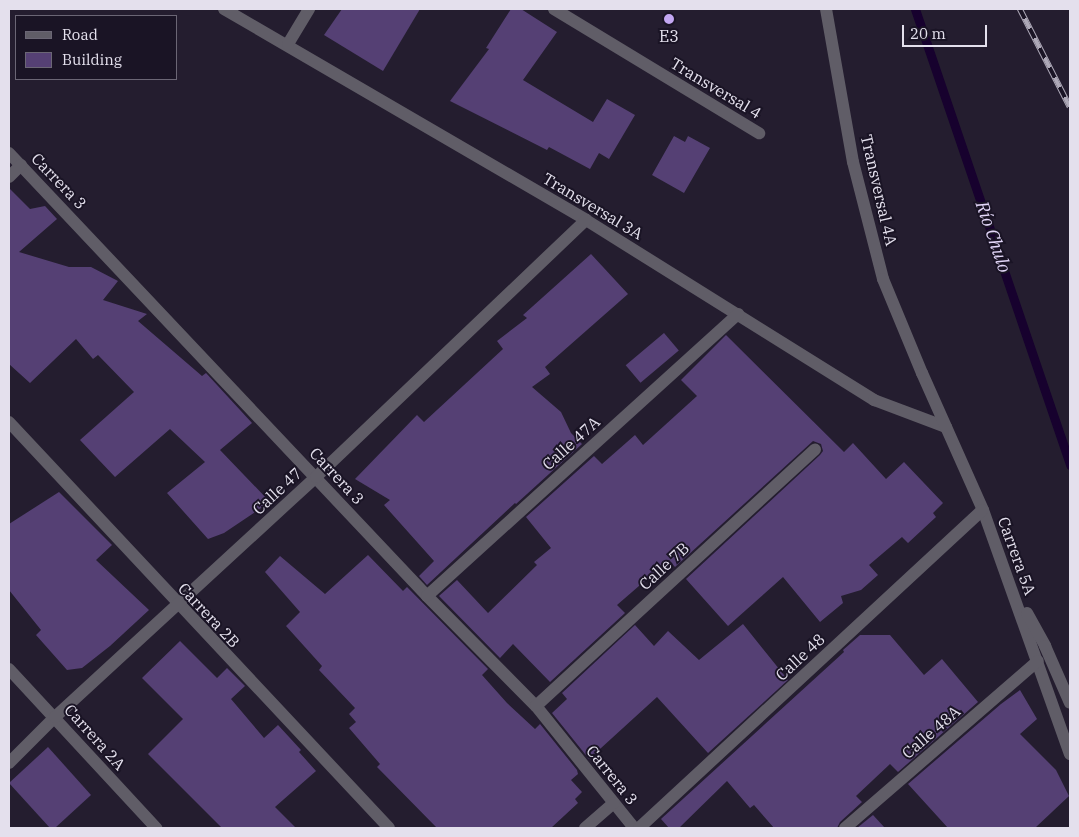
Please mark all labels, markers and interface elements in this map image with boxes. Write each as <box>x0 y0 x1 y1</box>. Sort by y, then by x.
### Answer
marker: E3 <box>663 13 675 25</box>
legend <box>15 15 178 80</box>
scale bar <box>904 15 989 47</box>
text: 20 m <box>910 24 946 43</box>
text: Road <box>62 25 98 44</box>
place label: E3 <box>659 26 679 46</box>
text: Building <box>62 50 122 69</box>
street label: Transversal 4 <box>667 53 765 123</box>
street label: Transversal 4A <box>857 132 901 248</box>
street label: Carrera 3 <box>27 149 91 213</box>
street label: Transversal 3A <box>539 169 647 243</box>
water label: Río Chulo <box>971 198 1015 276</box>
street label: Calle 47A <box>538 412 604 474</box>
street label: Carrera 3 <box>306 444 368 508</box>
street label: Calle 47 <box>248 464 306 518</box>
street label: Carrera 5A <box>994 514 1040 598</box>
street label: Calle 7B <box>635 538 693 594</box>
street label: Carrera 2B <box>174 579 244 651</box>
street label: Calle 48 <box>771 630 829 684</box>
street label: Carrera 2A <box>60 700 130 774</box>
street label: Calle 48A <box>898 701 964 763</box>
street label: Carrera 3 <box>582 741 642 809</box>

